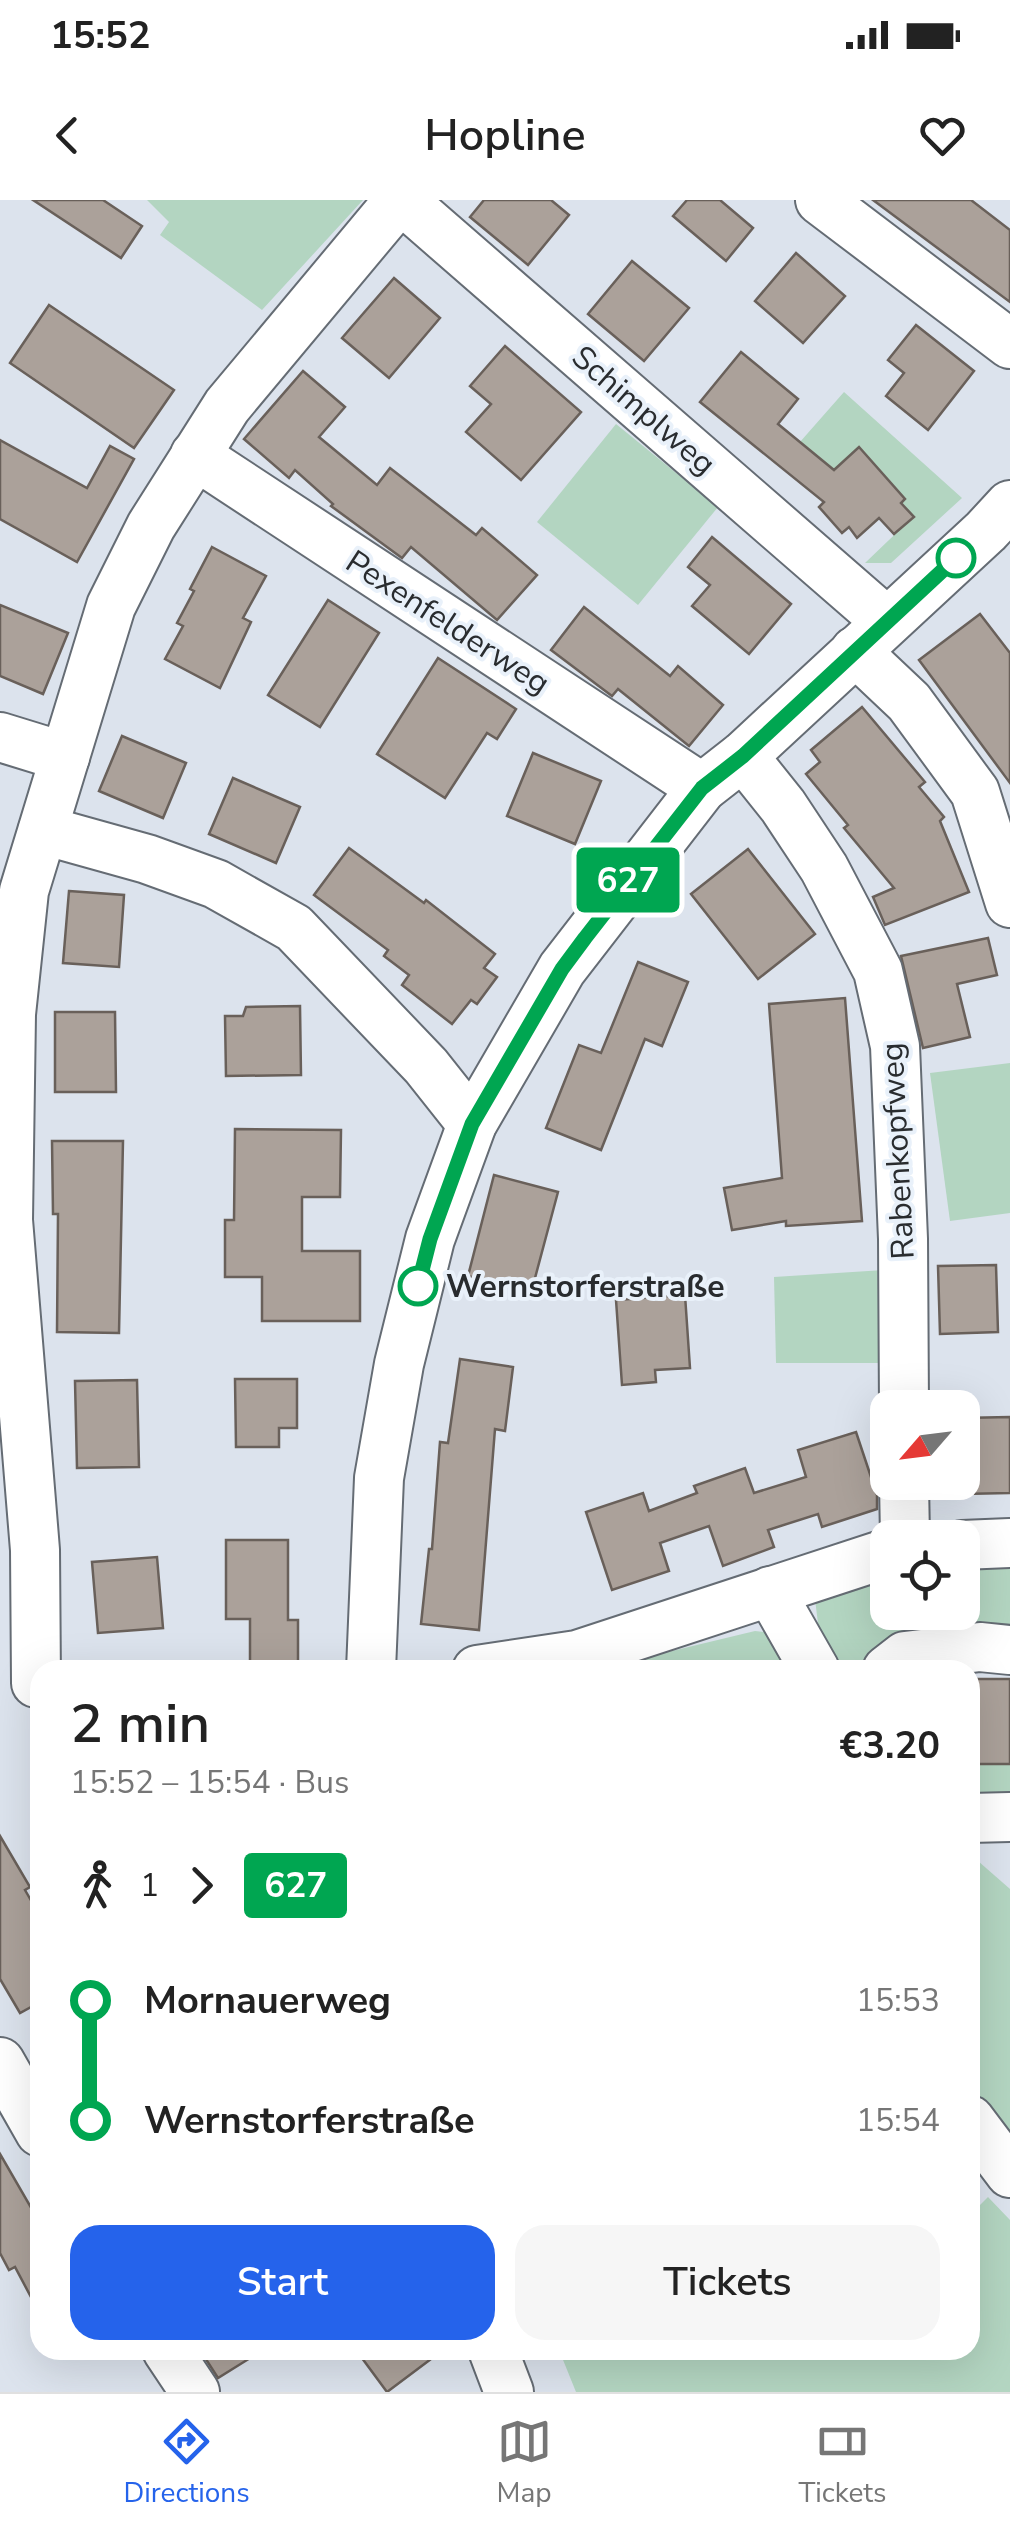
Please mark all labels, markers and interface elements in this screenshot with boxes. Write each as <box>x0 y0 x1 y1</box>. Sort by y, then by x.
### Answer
text: 15:52 <box>50 10 151 61</box>
text: Hopline <box>424 105 586 166</box>
icon: back <box>40 108 95 163</box>
icon: heart <box>915 108 970 163</box>
street label: Schimplweg <box>563 336 725 485</box>
unlabelled marker <box>937 539 975 577</box>
street label: Pexenfelderweg <box>337 540 558 704</box>
line badge: 627 <box>570 848 686 912</box>
text: 627 <box>596 857 660 904</box>
street label: Rabenkopfweg <box>870 1042 925 1260</box>
place label: Wernstorferstraße <box>446 1265 725 1308</box>
marker: Wernstorferstraße <box>399 1267 437 1305</box>
north arrow <box>870 1390 980 1500</box>
map controls <box>870 1390 980 1630</box>
button: locate <box>870 1520 980 1630</box>
text: 2 min <box>70 1686 210 1761</box>
text: €3.20 <box>839 1720 940 1771</box>
text: 15:52 – 15:54 · Bus <box>70 1761 349 1804</box>
icon: walk <box>70 1858 125 1913</box>
icon: forward <box>174 1858 229 1913</box>
text: 627 <box>264 1862 327 1909</box>
text: 1 <box>140 1864 159 1907</box>
text: Mornauerweg <box>144 1975 391 2026</box>
text: 15:53 <box>856 1979 940 2022</box>
text: Wernstorferstraße <box>144 2095 475 2146</box>
text: 15:54 <box>856 2099 940 2142</box>
button: Start <box>70 2225 495 2340</box>
button: Tickets <box>515 2225 940 2340</box>
tab: Directions <box>123 2414 250 2512</box>
tab: Map <box>497 2414 552 2512</box>
tab: Tickets <box>798 2414 887 2512</box>

